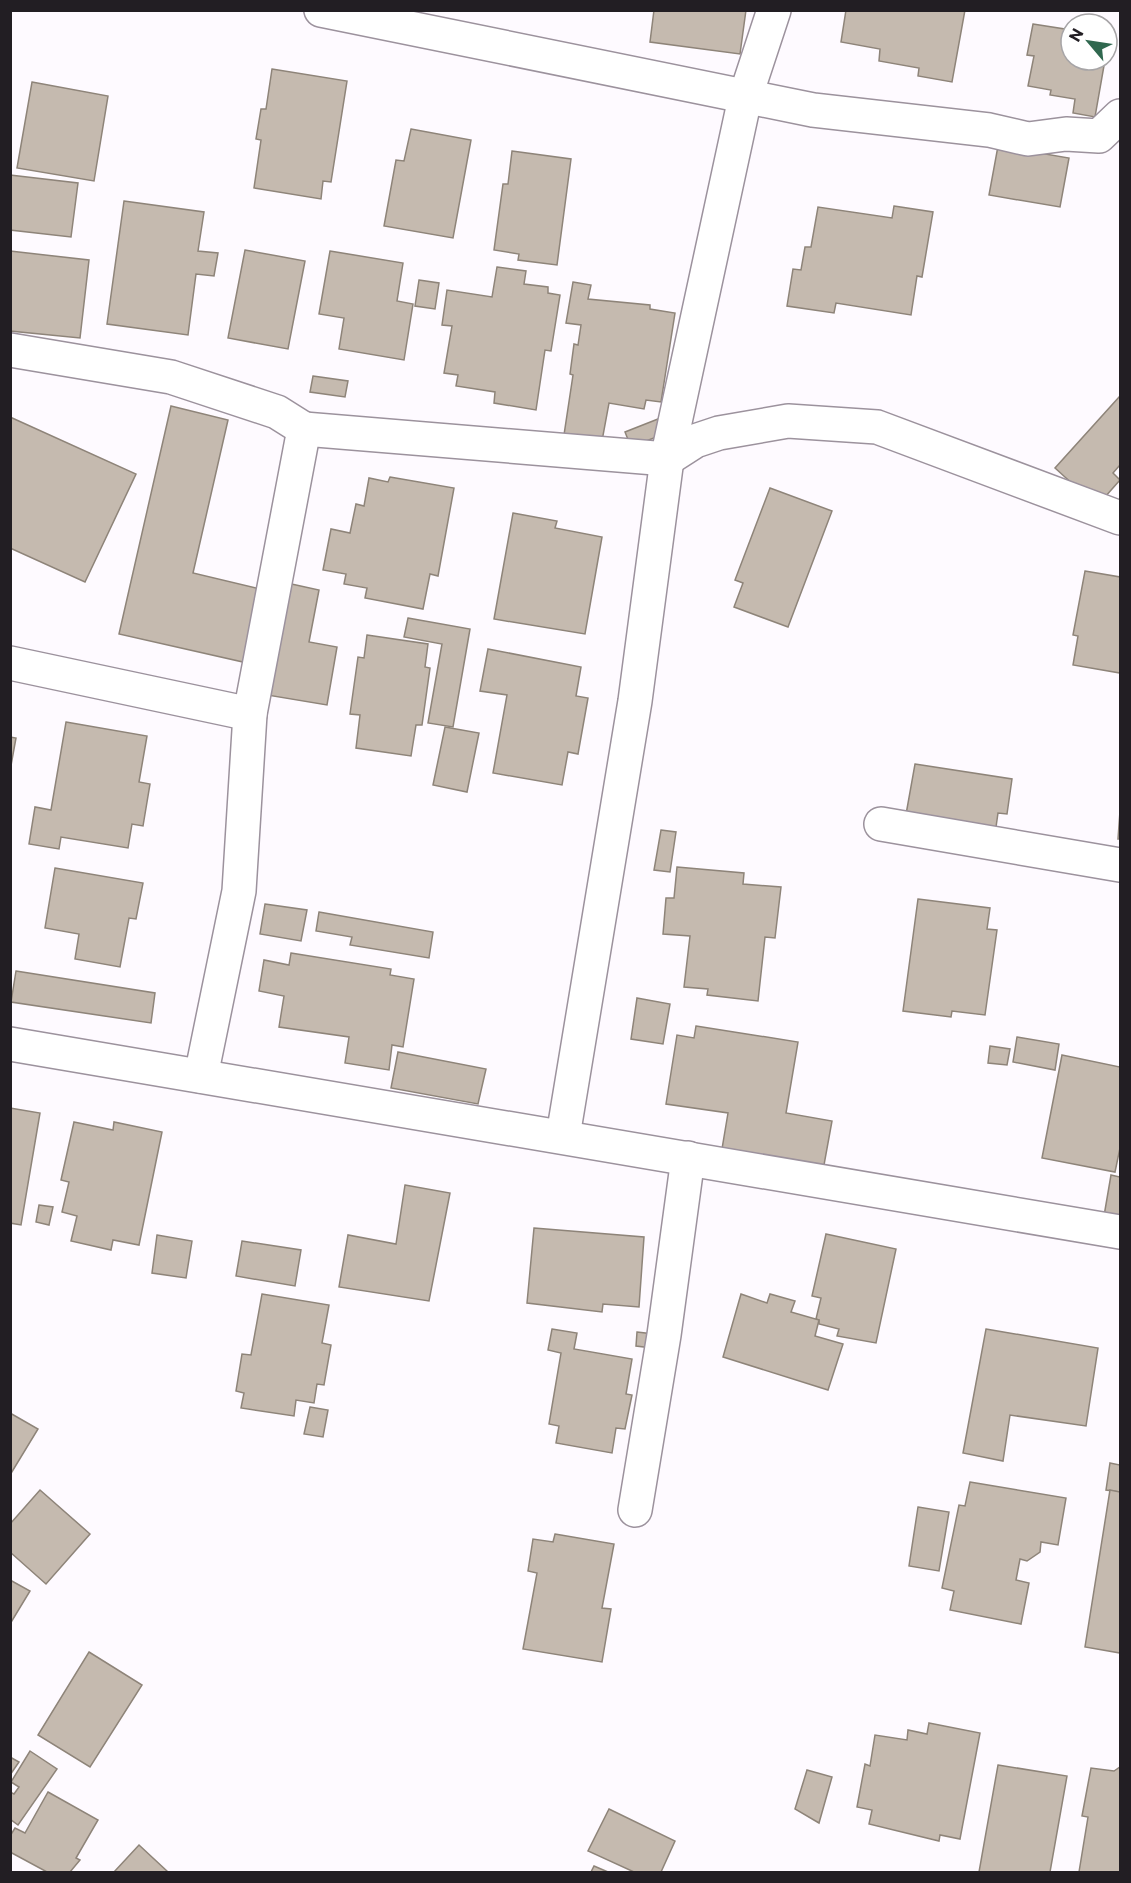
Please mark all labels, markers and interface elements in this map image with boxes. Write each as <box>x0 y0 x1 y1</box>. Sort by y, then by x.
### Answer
north arrow <box>1059 12 1119 72</box>
text: N <box>1064 25 1087 44</box>

